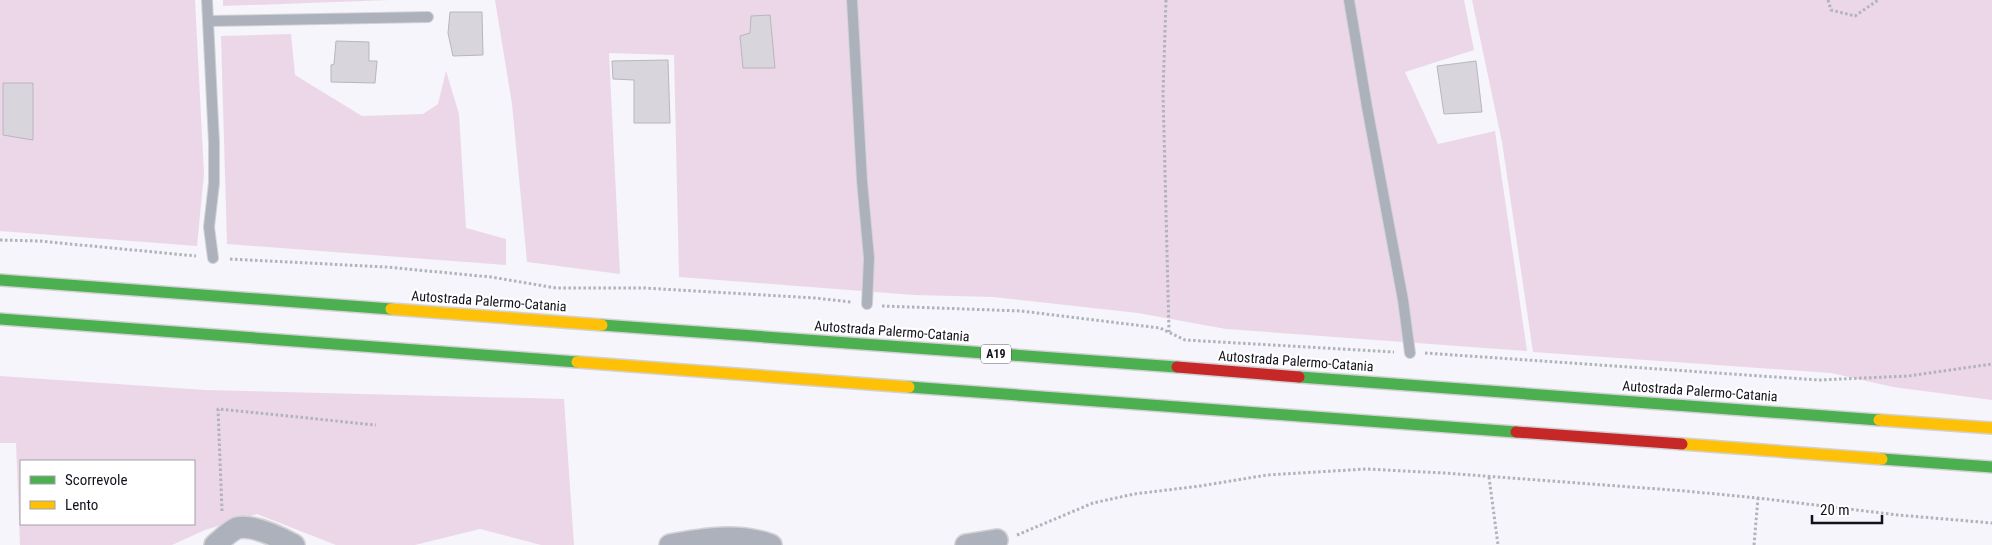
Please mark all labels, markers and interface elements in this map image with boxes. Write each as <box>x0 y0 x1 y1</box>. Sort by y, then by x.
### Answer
street label: Autostrada Palermo-Catania <box>411 288 567 314</box>
street label: Autostrada Palermo-Catania <box>814 318 970 344</box>
road number: A19 <box>981 344 1011 364</box>
street label: Autostrada Palermo-Catania <box>1218 348 1374 374</box>
street label: Autostrada Palermo-Catania <box>1622 378 1778 404</box>
legend <box>20 460 195 525</box>
text: Scorrevole <box>65 471 127 489</box>
scale bar <box>1812 492 1882 524</box>
text: Lento <box>65 496 98 514</box>
text: 20 m <box>1820 501 1850 519</box>

